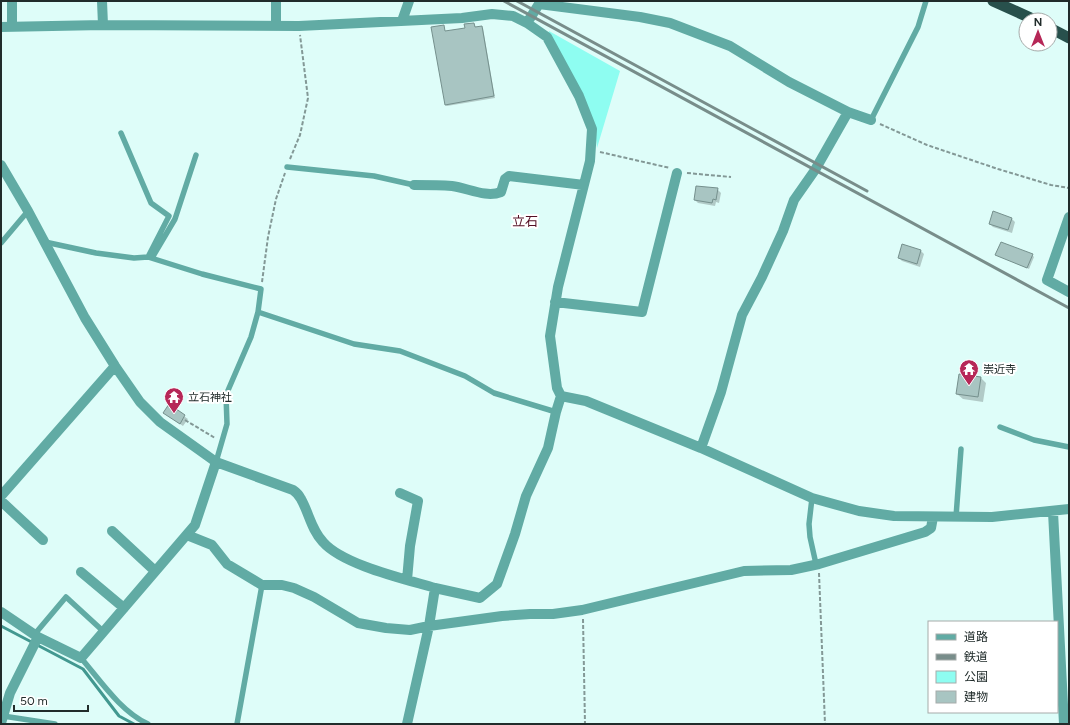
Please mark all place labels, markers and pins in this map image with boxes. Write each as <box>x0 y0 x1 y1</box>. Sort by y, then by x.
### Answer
temple icon: 崇近寺 <box>958 358 980 386</box>
place label: 崇近寺 <box>983 363 1016 376</box>
temple icon: 立石神社 <box>163 386 185 414</box>
place label: 立石神社 <box>188 391 232 404</box>

